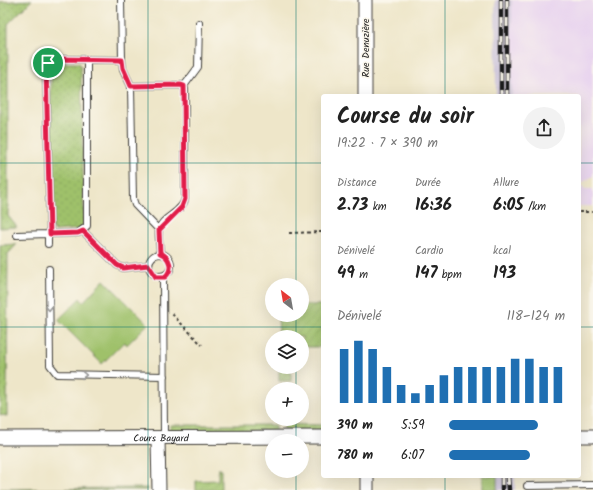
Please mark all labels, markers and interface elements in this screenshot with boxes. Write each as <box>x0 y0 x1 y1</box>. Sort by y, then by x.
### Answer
street label: Rue Denuzière <box>358 18 374 78</box>
pin <box>31 46 65 80</box>
icon: arrive <box>37 52 59 74</box>
text: Course du soir <box>337 100 474 135</box>
button: share <box>523 107 565 149</box>
text: 19:22 · 7 × 390 m <box>337 133 438 154</box>
text: Distance <box>337 174 377 192</box>
text: Durée <box>415 174 441 192</box>
text: Allure <box>493 174 519 192</box>
text: 2.73 <box>337 192 368 219</box>
text: 16:36 <box>415 192 452 219</box>
text: 6:05 <box>493 192 524 219</box>
text: km <box>368 198 387 216</box>
text: /km <box>524 198 546 216</box>
text: Dénivelé <box>337 242 375 260</box>
text: Cardio <box>415 242 443 260</box>
text: kcal <box>493 242 511 260</box>
text: 49 <box>337 260 355 287</box>
text: 147 <box>415 260 437 287</box>
text: 193 <box>493 260 516 287</box>
text: m <box>355 266 368 284</box>
text: bpm <box>437 266 462 284</box>
north arrow <box>265 278 309 322</box>
map controls <box>265 278 309 478</box>
one-way arrow <box>45 305 53 311</box>
text: Dénivelé <box>337 306 381 327</box>
text: 118–124 m <box>507 306 565 327</box>
button: layers <box>265 330 309 374</box>
one-way arrow <box>81 371 87 379</box>
button: + <box>265 382 309 426</box>
text: 390 m <box>337 415 373 436</box>
text: 5:59 <box>401 415 425 436</box>
street label: Cours Bayard <box>133 430 190 447</box>
button: − <box>265 434 309 478</box>
text: 780 m <box>337 445 373 466</box>
text: 6:07 <box>401 445 424 466</box>

